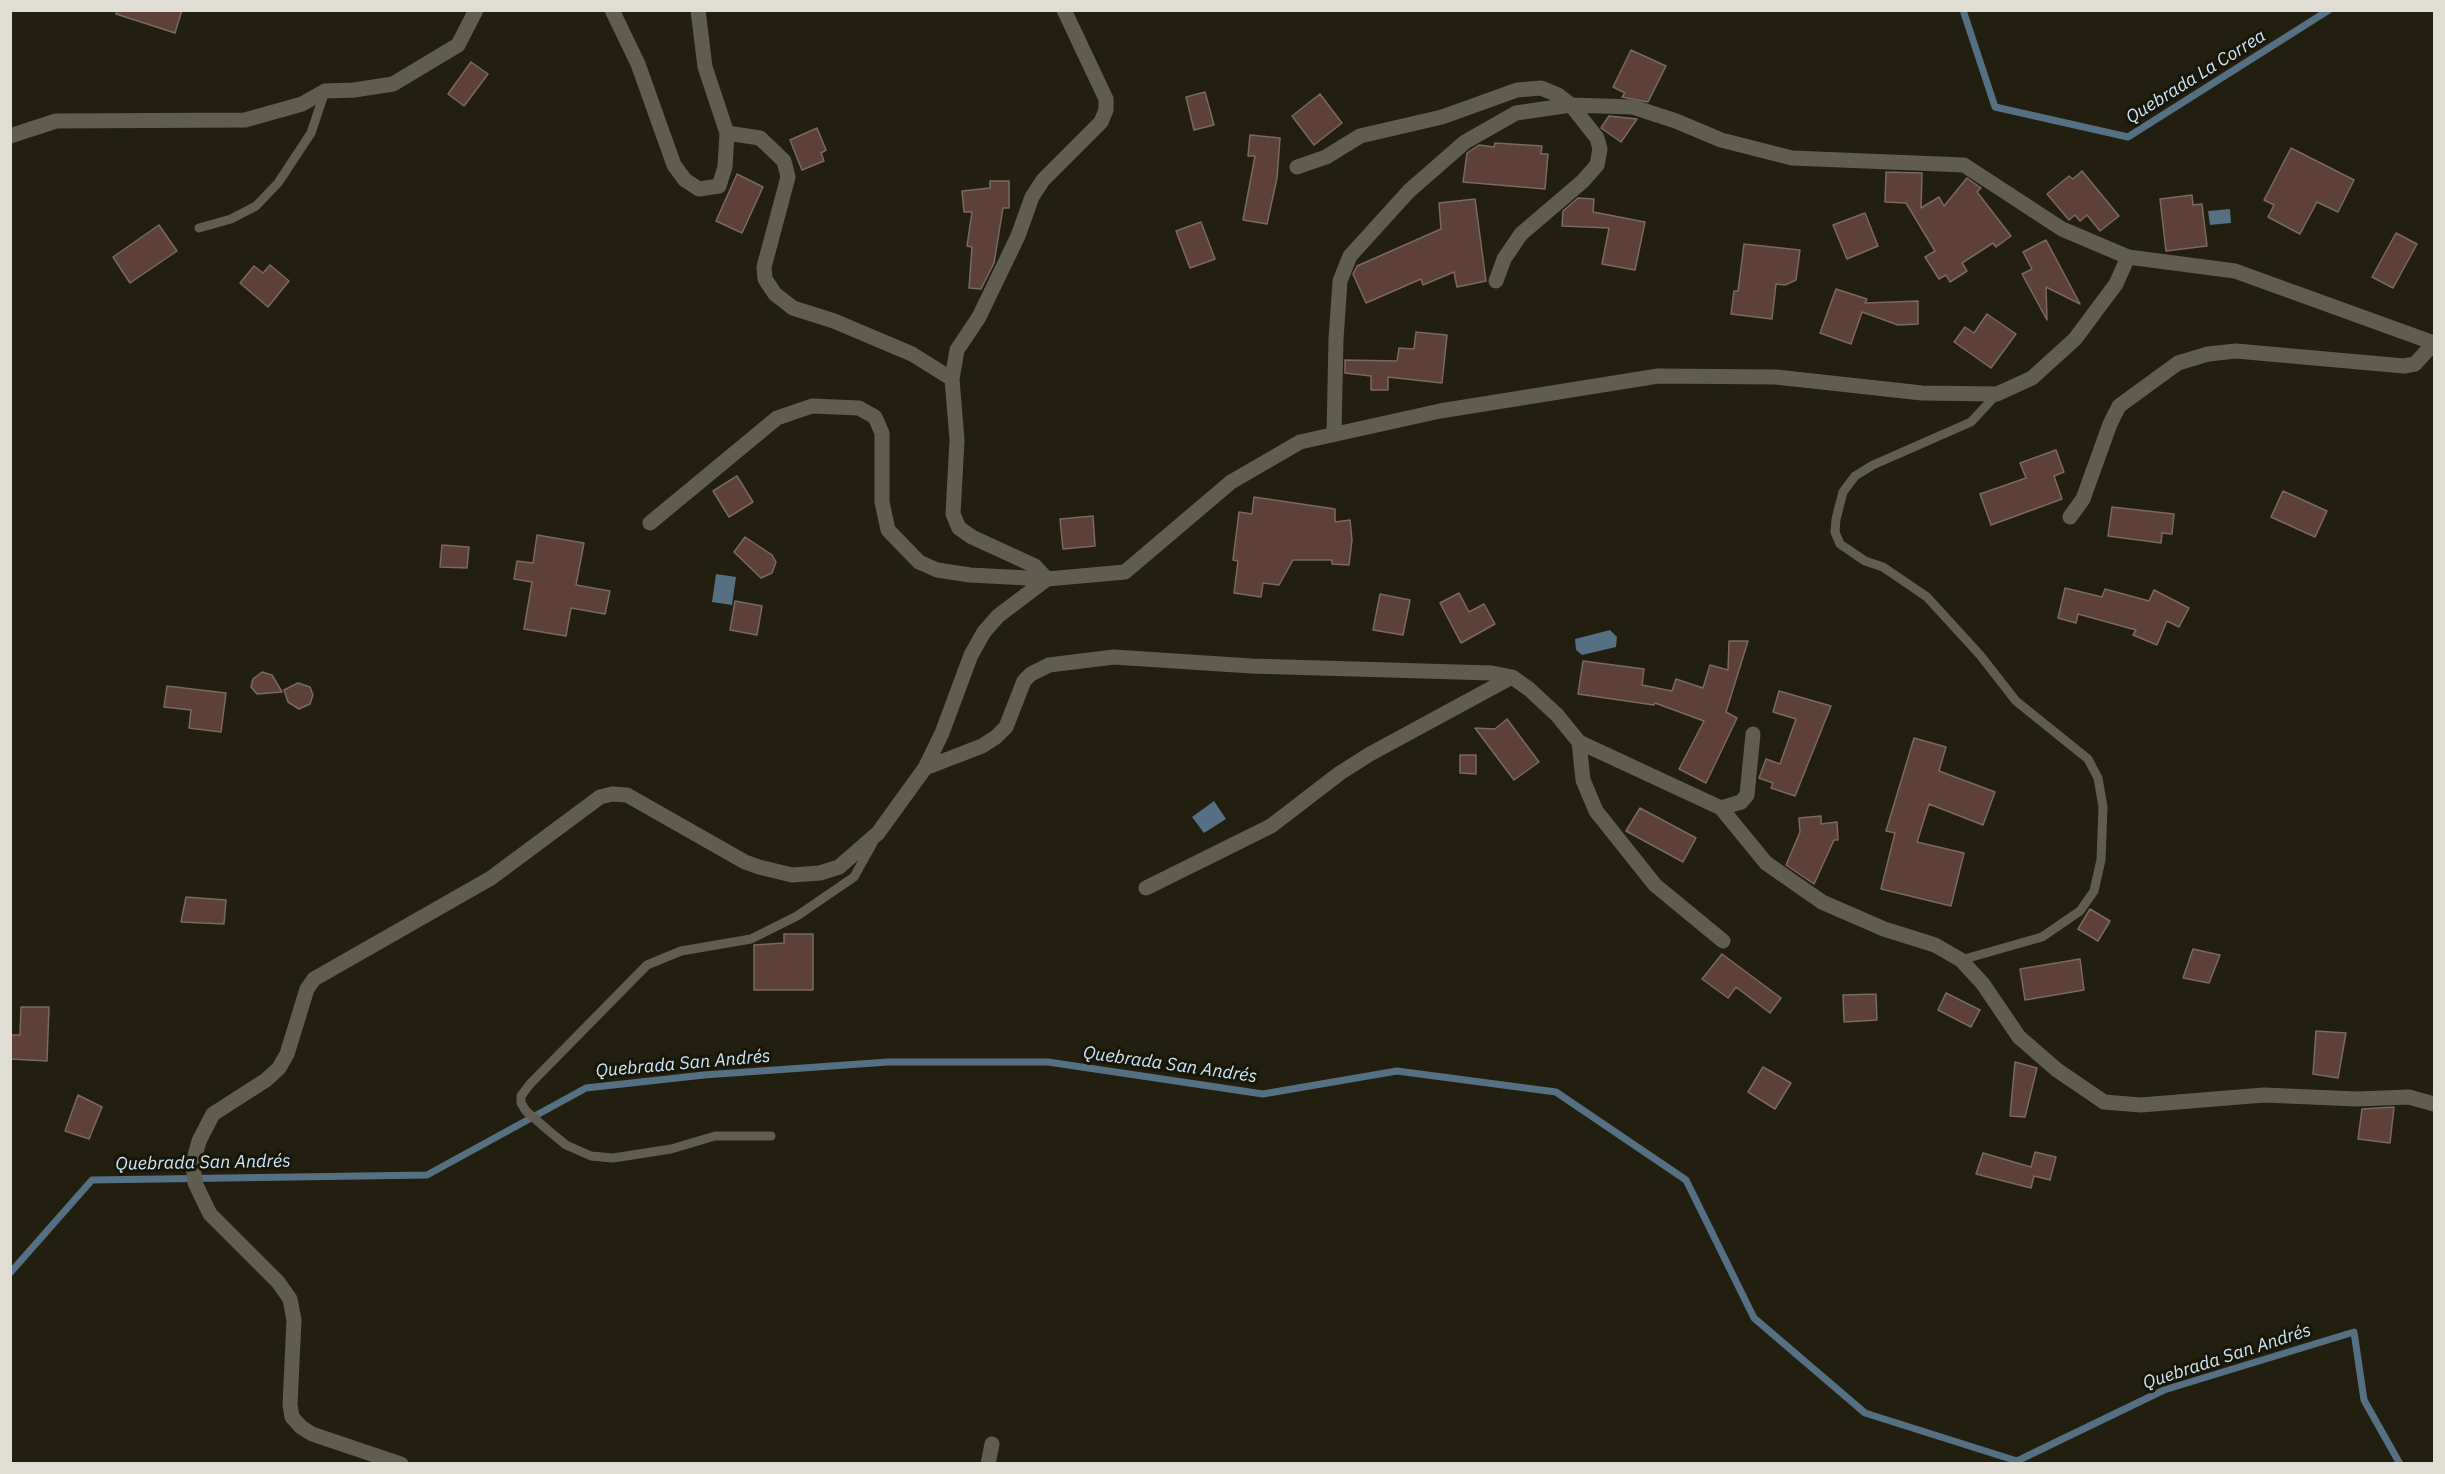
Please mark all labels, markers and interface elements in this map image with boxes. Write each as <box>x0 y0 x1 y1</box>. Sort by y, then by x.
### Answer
water label: Quebrada La Correa <box>2122 25 2270 129</box>
water label: Quebrada San Andrés <box>1082 1042 1258 1088</box>
water label: Quebrada San Andrés <box>595 1046 771 1082</box>
water label: Quebrada San Andrés <box>115 1151 291 1175</box>
water label: Quebrada San Andrés <box>2140 1320 2314 1394</box>

